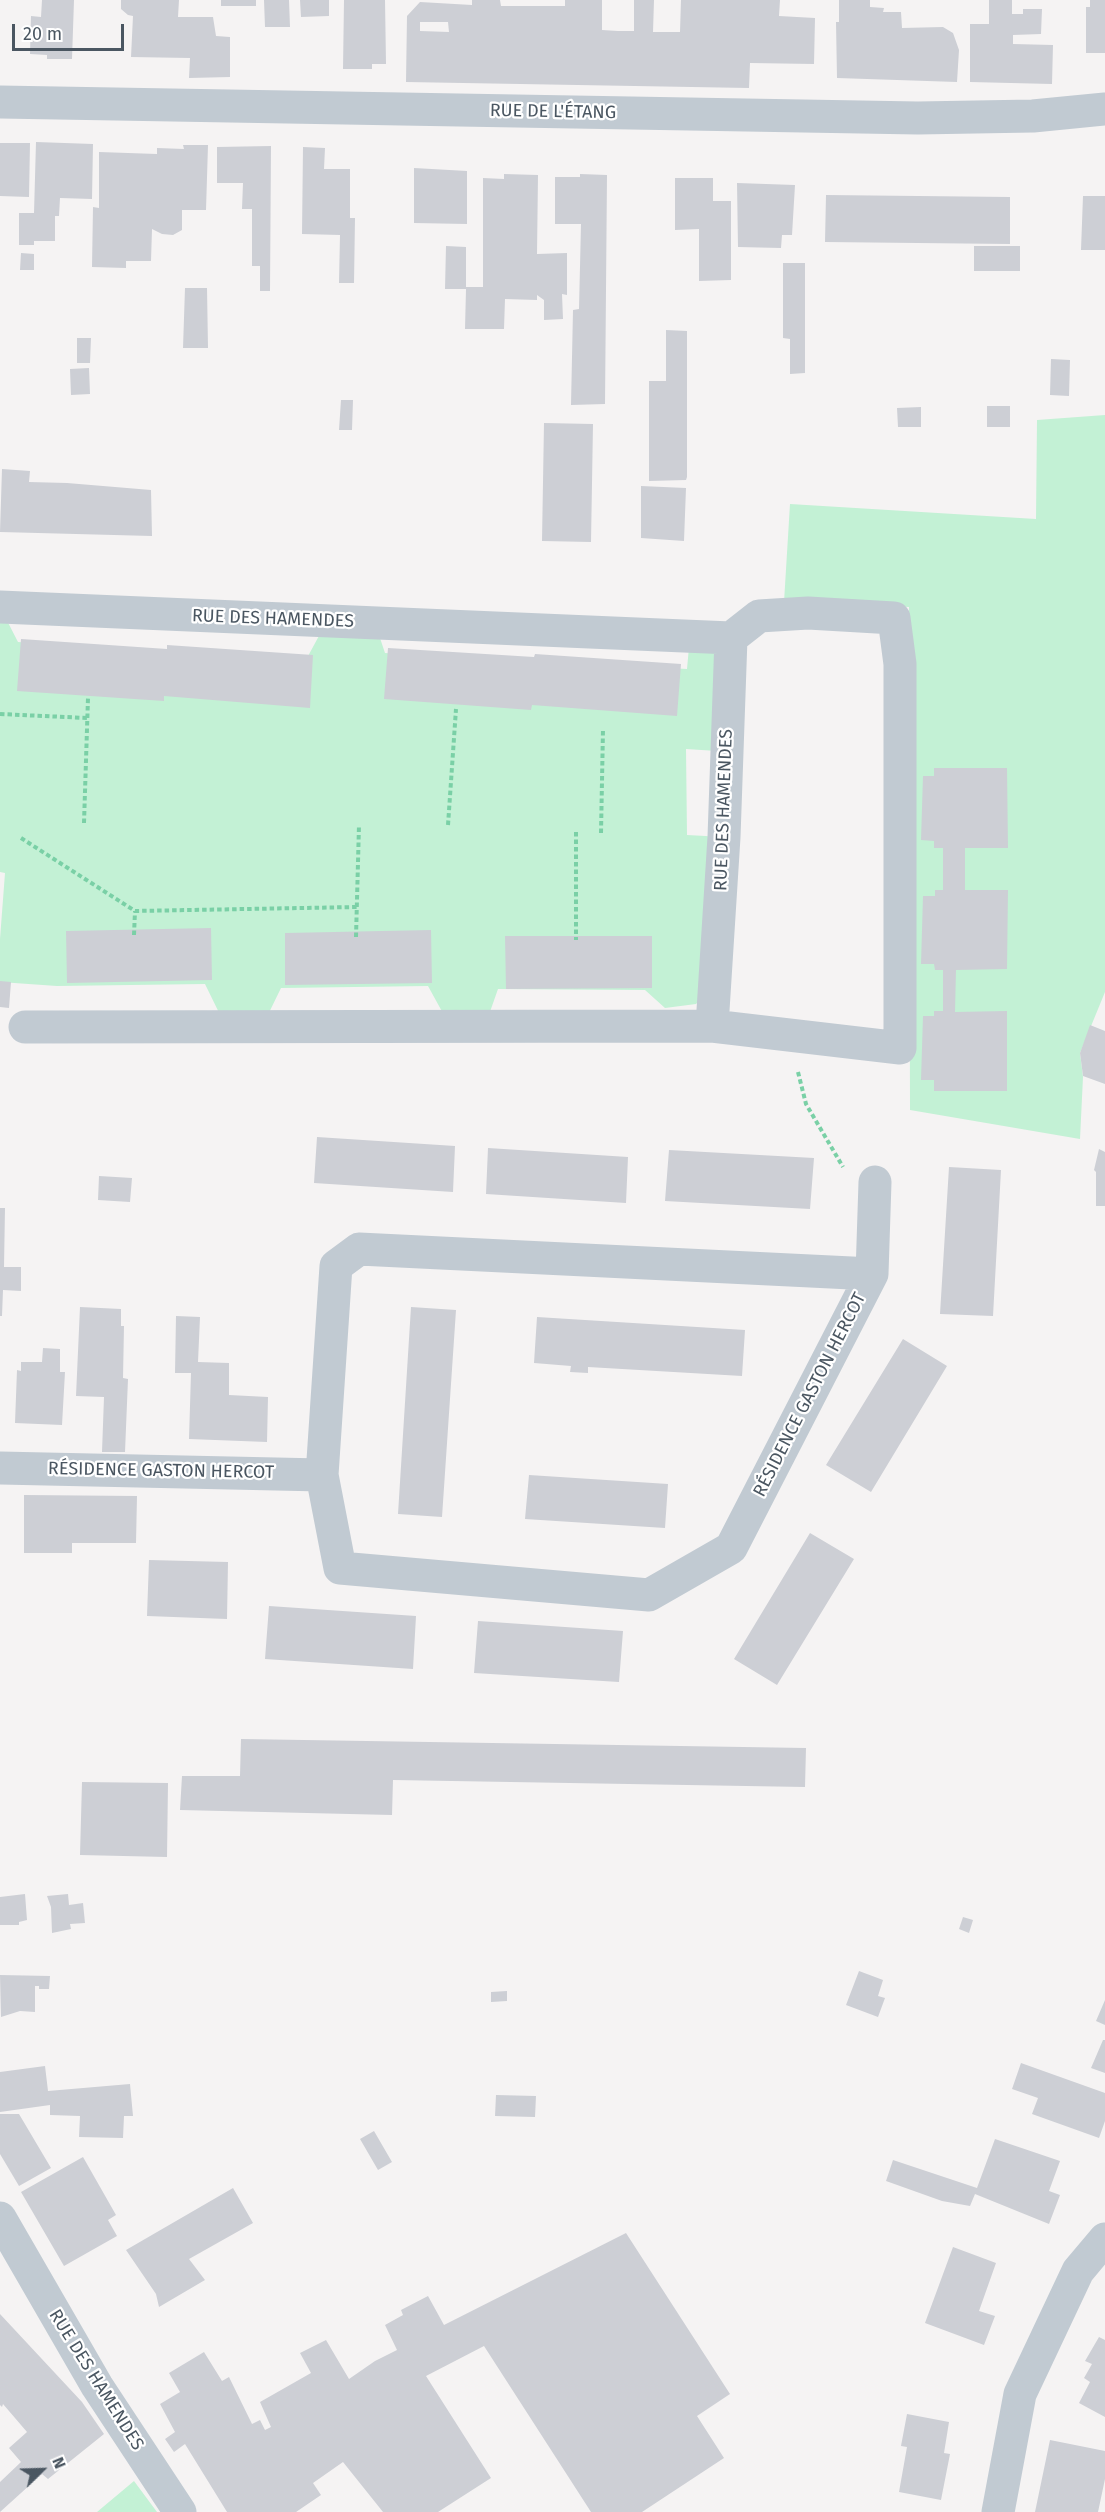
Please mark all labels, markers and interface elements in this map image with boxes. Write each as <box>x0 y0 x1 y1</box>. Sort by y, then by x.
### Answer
scale bar <box>15 12 128 50</box>
text: 20 m <box>23 23 62 45</box>
street label: RUE DE L'ÉTANG <box>490 100 616 124</box>
street label: RUE DES HAMENDES <box>192 605 354 633</box>
street label: RUE DES HAMENDES <box>710 729 738 891</box>
street label: RÉSIDENCE GASTON HERCOT <box>749 1289 871 1501</box>
street label: RÉSIDENCE GASTON HERCOT <box>48 1458 274 1484</box>
street label: RUE DES HAMENDES <box>44 2306 148 2454</box>
north arrow <box>12 2440 72 2500</box>
text: N <box>48 2454 70 2471</box>

